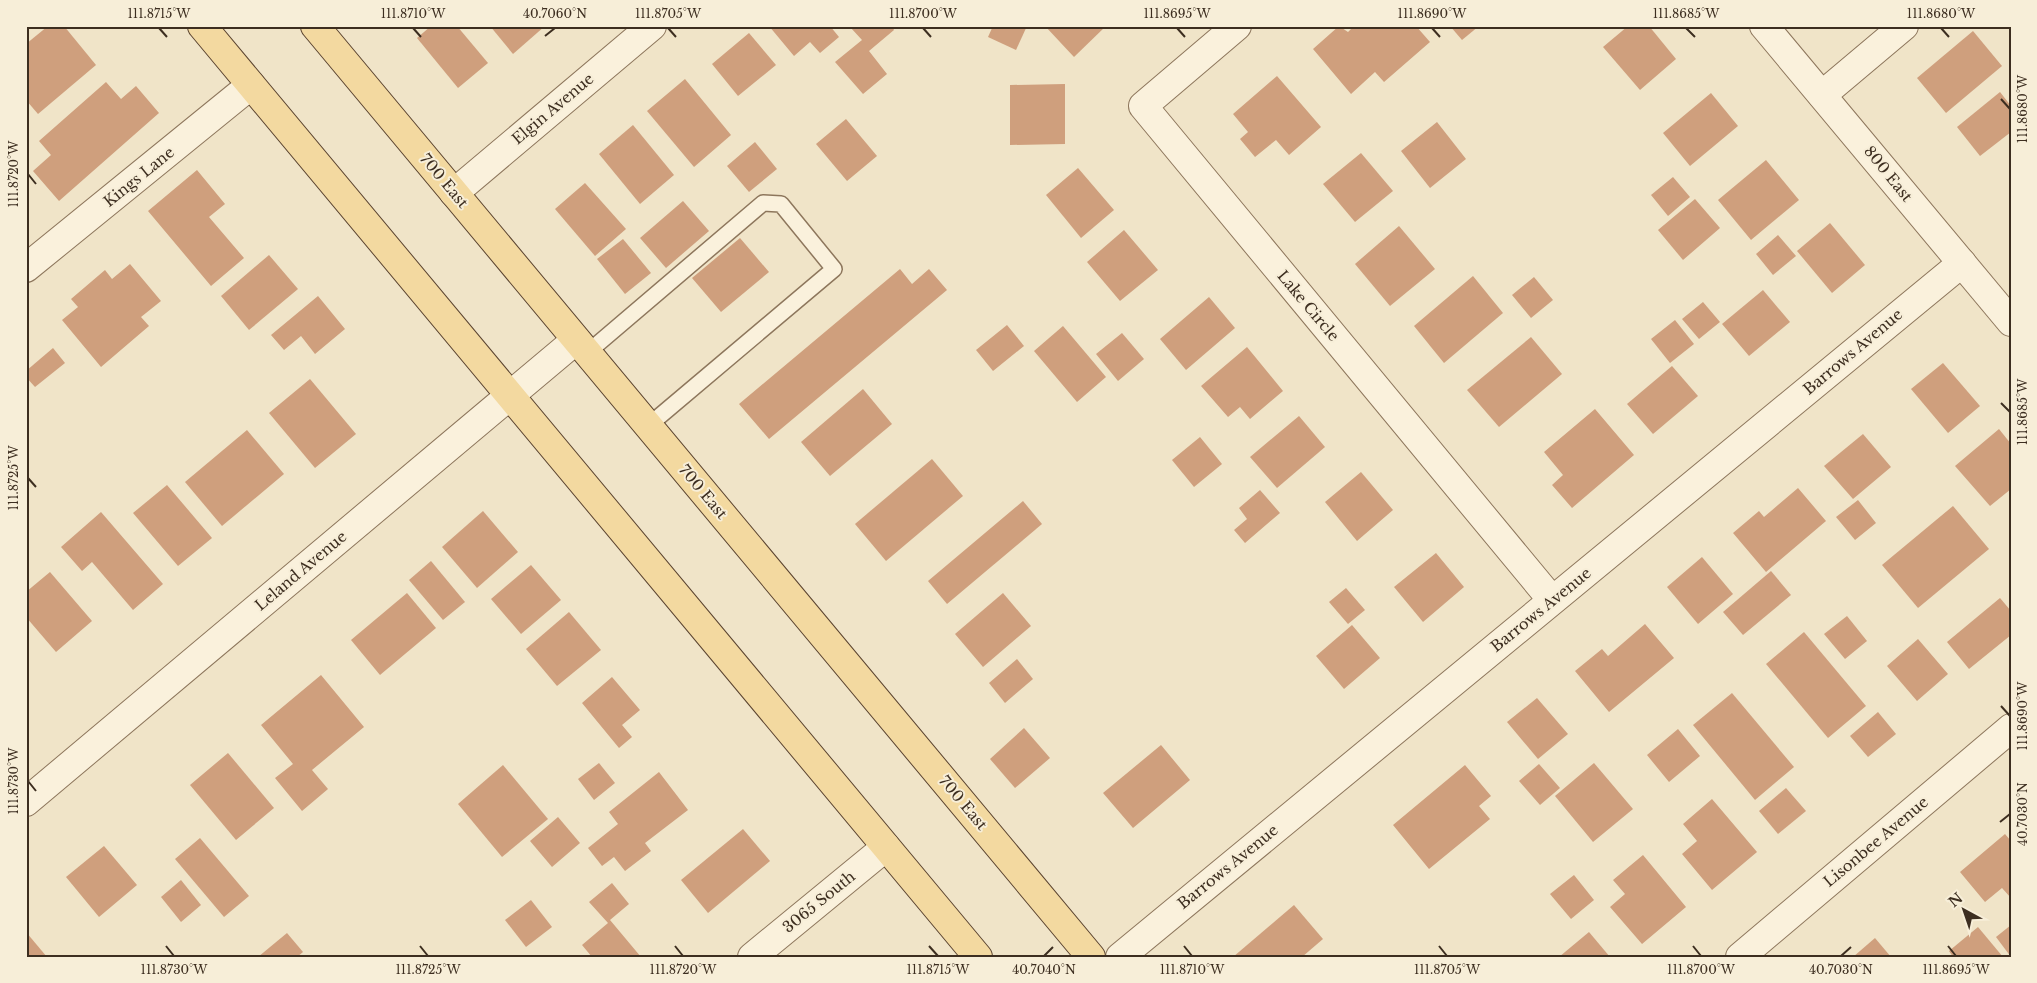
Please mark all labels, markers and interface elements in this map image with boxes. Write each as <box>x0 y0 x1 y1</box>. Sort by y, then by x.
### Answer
text: 111.8715°W <box>128 6 191 21</box>
text: 111.8710°W <box>381 6 446 21</box>
text: 40.7060°N <box>523 6 587 21</box>
text: 111.8705°W <box>635 6 702 21</box>
text: 111.8700°W <box>889 6 958 21</box>
text: 111.8695°W <box>1143 6 1211 21</box>
text: 111.8690°W <box>1398 6 1467 21</box>
text: 111.8685°W <box>1653 6 1720 21</box>
text: 111.8680°W <box>1907 6 1976 21</box>
street label: Elgin Avenue <box>508 69 597 148</box>
text: 111.8680°W <box>2015 74 2030 143</box>
text: 111.8720°W <box>6 140 21 207</box>
street label: Kings Lane <box>100 142 178 211</box>
street label: 800 East <box>1860 142 1917 206</box>
street label: 700 East <box>416 150 473 212</box>
street label: Lake Circle <box>1273 266 1343 345</box>
street label: Barrows Avenue <box>1799 305 1906 399</box>
text: 111.8685°W <box>2015 378 2030 445</box>
text: 111.8725°W <box>6 445 21 511</box>
street label: 700 East <box>675 461 732 523</box>
street label: Leland Avenue <box>251 527 350 615</box>
street label: Barrows Avenue <box>1487 563 1595 656</box>
text: 111.8690°W <box>2015 681 2030 750</box>
text: 111.8730°W <box>6 747 21 814</box>
street label: 700 East <box>935 772 992 834</box>
text: 40.7030°N <box>2015 782 2030 846</box>
street label: Lisonbee Avenue <box>1819 792 1932 891</box>
street label: Barrows Avenue <box>1174 820 1282 913</box>
street label: 3065 South <box>779 867 859 937</box>
north arrow <box>1940 886 1990 936</box>
text: N <box>1945 889 1966 911</box>
text: 111.8730°W <box>141 962 208 977</box>
text: 111.8725°W <box>395 962 461 977</box>
text: 111.8720°W <box>650 962 717 977</box>
text: 111.8715°W <box>907 962 970 977</box>
text: 40.7040°N <box>1012 962 1076 977</box>
text: 111.8710°W <box>1160 962 1225 977</box>
text: 111.8705°W <box>1414 962 1481 977</box>
text: 111.8700°W <box>1667 962 1736 977</box>
text: 40.7030°N <box>1809 962 1873 977</box>
text: 111.8695°W <box>1922 962 1990 977</box>

